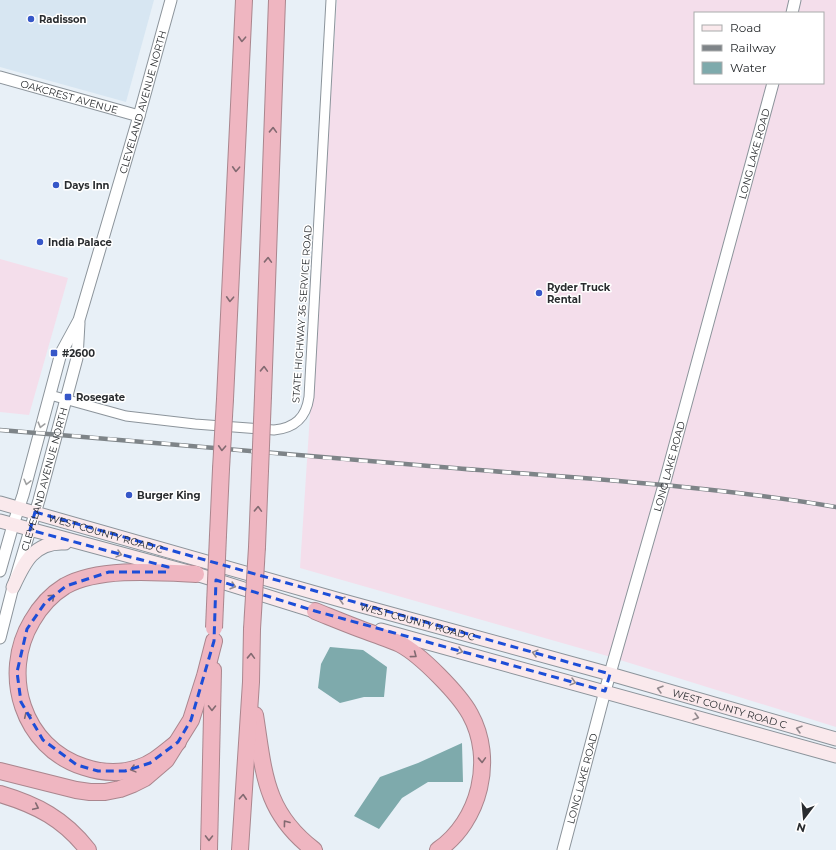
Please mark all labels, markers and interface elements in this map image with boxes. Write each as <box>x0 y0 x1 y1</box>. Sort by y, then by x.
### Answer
legend <box>694 12 824 84</box>
place label: Radisson <box>39 13 87 26</box>
marker: Radisson <box>26 14 36 24</box>
text: Road <box>730 20 761 35</box>
street label: CLEVELAND AVENUE NORTH <box>116 29 169 175</box>
one-way arrow <box>238 36 247 42</box>
text: Railway <box>730 40 776 55</box>
text: Water <box>730 60 767 75</box>
street label: OAKCREST AVENUE <box>19 77 120 116</box>
street label: LONG LAKE ROAD <box>735 107 772 200</box>
one-way arrow <box>268 127 277 133</box>
one-way arrow <box>232 166 240 172</box>
place label: Days Inn <box>64 179 110 192</box>
marker: Days Inn <box>51 180 61 190</box>
street label: STATE HIGHWAY 36 SERVICE ROAD <box>289 225 315 403</box>
place label: India Palace <box>48 236 112 249</box>
marker: India Palace <box>35 237 45 247</box>
one-way arrow <box>264 257 272 263</box>
place label: Ryder Truck Rental <box>547 281 611 306</box>
marker: Ryder Truck Rental <box>534 288 544 298</box>
one-way arrow <box>226 296 234 302</box>
place label: #2600 <box>62 347 95 360</box>
marker: #2600 <box>49 348 59 358</box>
one-way arrow <box>259 366 268 372</box>
place label: Rosegate <box>76 391 125 404</box>
marker: Rosegate <box>63 392 73 402</box>
street label: CLEVELAND AVENUE NORTH <box>18 406 70 552</box>
street label: LONG LAKE ROAD <box>650 420 688 513</box>
one-way arrow <box>38 422 46 429</box>
one-way arrow <box>218 445 227 451</box>
one-way arrow <box>23 479 31 486</box>
place label: Burger King <box>137 489 201 502</box>
marker: Burger King <box>124 490 134 500</box>
one-way arrow <box>254 506 263 512</box>
street label: WEST COUNTY ROAD C <box>47 511 165 556</box>
one-way arrow <box>116 549 123 558</box>
one-way arrow <box>230 581 237 590</box>
one-way arrow <box>47 594 55 601</box>
one-way arrow <box>339 596 346 605</box>
street label: WEST COUNTY ROAD C <box>359 599 477 643</box>
one-way arrow <box>457 646 464 655</box>
one-way arrow <box>532 649 539 658</box>
one-way arrow <box>410 650 417 657</box>
one-way arrow <box>247 653 255 659</box>
one-way arrow <box>569 678 576 686</box>
one-way arrow <box>657 685 663 693</box>
street label: WEST COUNTY ROAD C <box>671 686 788 731</box>
one-way arrow <box>208 705 216 711</box>
one-way arrow <box>24 711 32 719</box>
one-way arrow <box>693 712 700 721</box>
one-way arrow <box>795 725 802 733</box>
street label: LONG LAKE ROAD <box>564 732 600 825</box>
one-way arrow <box>478 757 486 763</box>
one-way arrow <box>130 764 137 773</box>
one-way arrow <box>239 794 248 800</box>
north arrow <box>784 798 824 838</box>
one-way arrow <box>32 802 40 810</box>
one-way arrow <box>283 820 291 827</box>
text: N <box>795 820 807 836</box>
one-way arrow <box>205 835 213 841</box>

